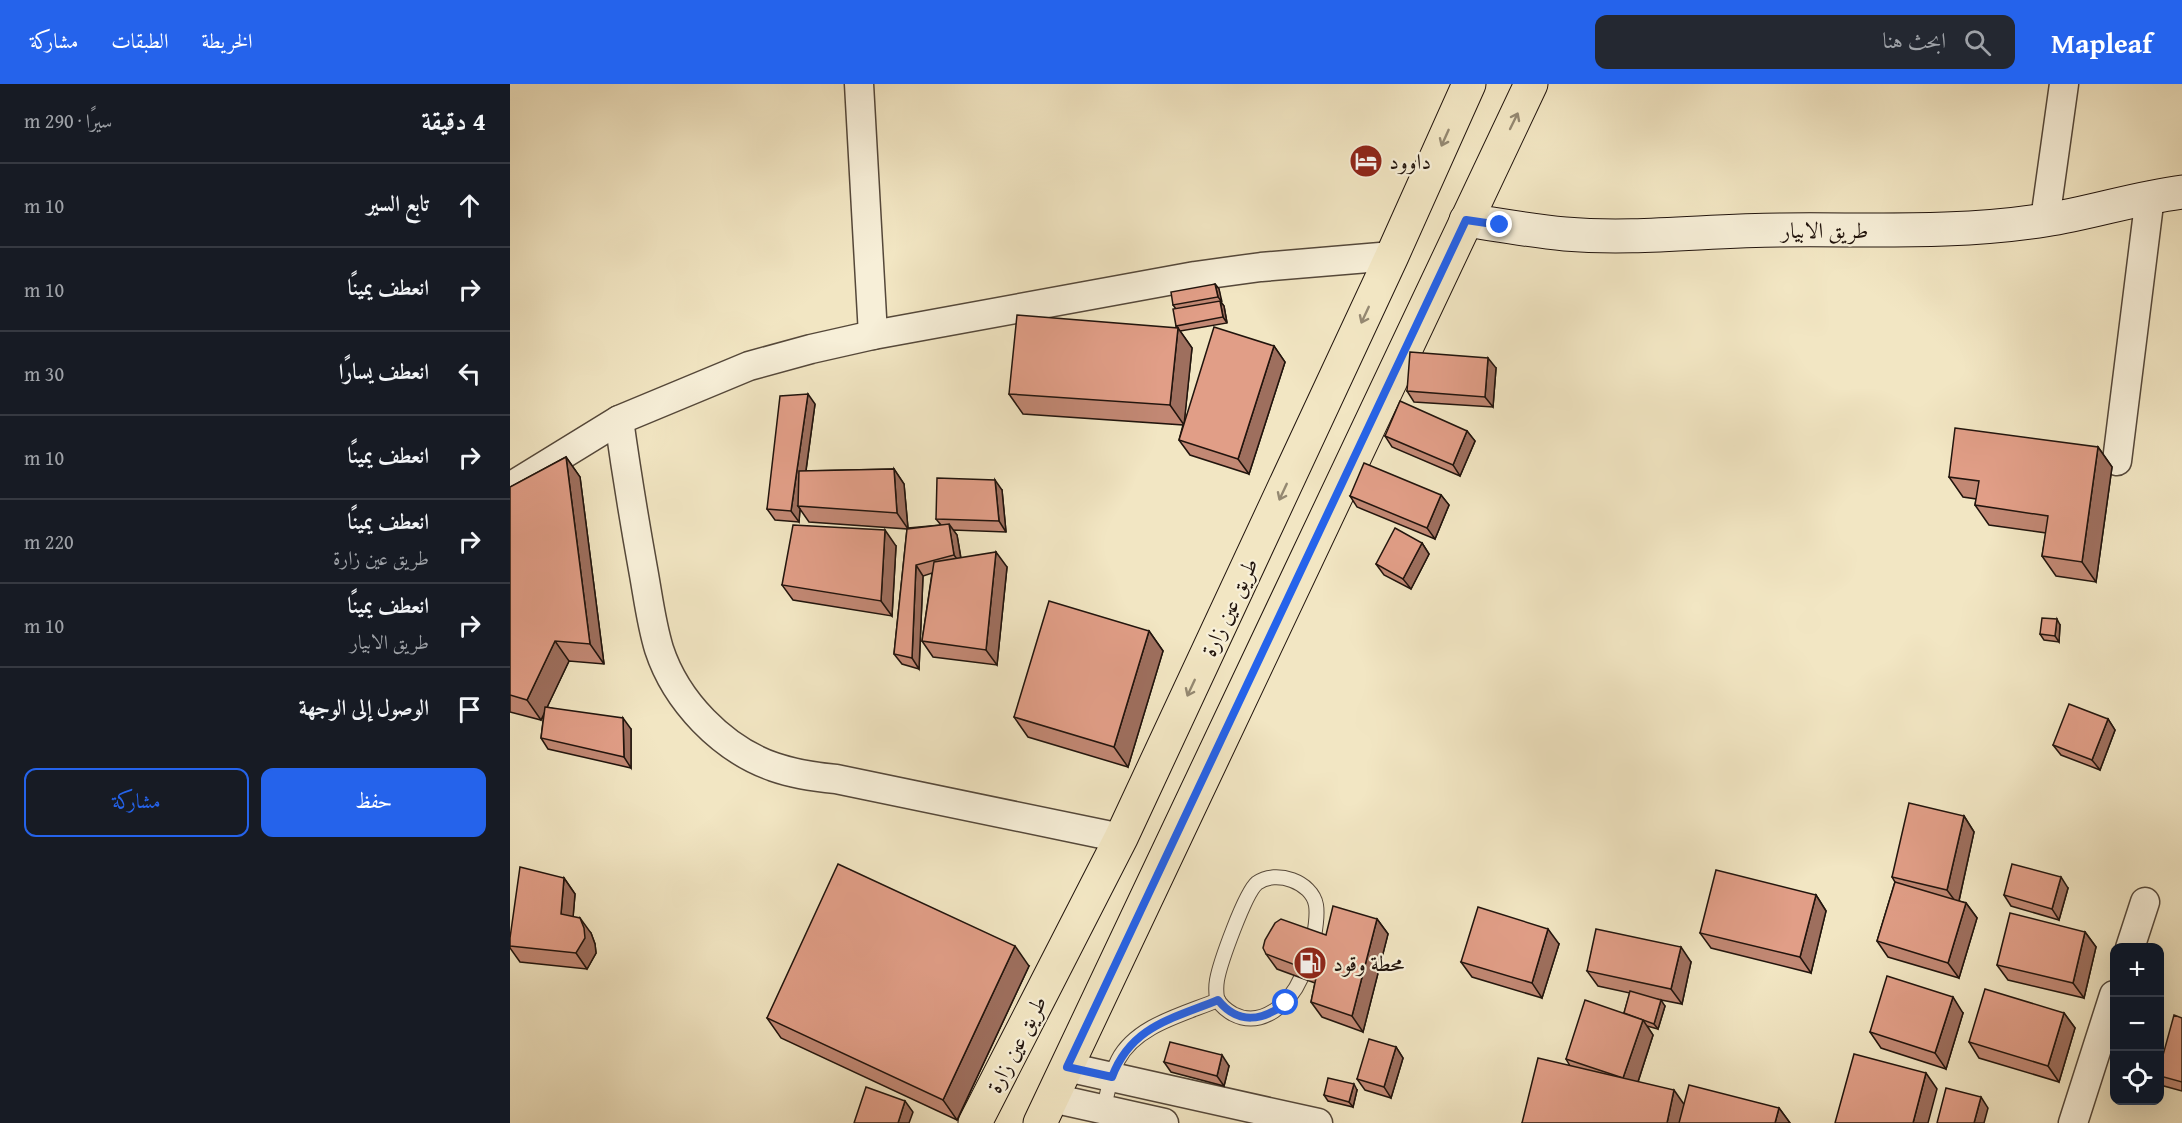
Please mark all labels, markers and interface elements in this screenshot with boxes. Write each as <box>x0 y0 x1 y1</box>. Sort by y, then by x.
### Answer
search box <box>1595 15 2015 69</box>
text: Mapleaf <box>2051 22 2152 63</box>
text: ابحث هنا <box>1883 24 1946 56</box>
text: مشاركة <box>30 25 78 56</box>
text: الطبقات <box>111 25 168 56</box>
text: الخريطة <box>201 25 253 56</box>
icon: search <box>1961 26 1994 59</box>
text: 4 دقيقة <box>421 101 486 140</box>
text: سيرًا · 290 m <box>24 106 112 135</box>
one-way arrow <box>1508 112 1520 130</box>
one-way arrow <box>1439 128 1450 146</box>
hotel icon: داوود <box>1348 143 1384 179</box>
place label: داوود <box>1389 145 1431 177</box>
text: تابع السير <box>367 187 429 219</box>
icon: ahead <box>453 189 486 222</box>
text: 10 m <box>24 191 64 220</box>
route end <box>1486 211 1512 237</box>
street label: طريق الابيار <box>1780 214 1868 246</box>
text: انعطف يمينًا <box>348 271 429 303</box>
icon: right <box>453 273 486 306</box>
text: 10 m <box>24 275 64 304</box>
one-way arrow <box>1359 306 1370 324</box>
text: انعطف يسارًا <box>339 355 429 387</box>
icon: left <box>453 357 486 390</box>
text: 30 m <box>24 359 64 388</box>
text: انعطف يمينًا <box>348 439 429 471</box>
icon: right <box>453 441 486 474</box>
text: 10 m <box>24 443 64 472</box>
one-way arrow <box>1276 483 1288 501</box>
text: انعطف يمينًا <box>348 505 429 537</box>
icon: right <box>453 525 486 558</box>
text: 220 m <box>24 527 74 556</box>
text: طريق عين زارة <box>333 543 429 572</box>
street label: طريق عين زارة <box>1192 552 1266 662</box>
text: انعطف يمينًا <box>348 589 429 621</box>
icon: right <box>453 609 486 642</box>
text: 10 m <box>24 611 64 640</box>
text: طريق الابيار <box>350 627 429 656</box>
one-way arrow <box>1185 678 1197 696</box>
text: الوصول إلى الوجهة <box>299 691 429 723</box>
icon: arrive <box>453 693 486 726</box>
button: مشاركة <box>24 768 249 837</box>
button: حفظ <box>261 768 486 837</box>
map controls <box>2110 943 2164 1105</box>
button: + <box>2110 943 2164 997</box>
fuel station icon: محطة وقود <box>1292 945 1328 981</box>
place label: محطة وقود <box>1333 947 1405 979</box>
route start <box>1272 989 1298 1015</box>
street label: طريق عين زارة <box>978 990 1054 1098</box>
button: − <box>2110 997 2164 1051</box>
button: locate <box>2110 1051 2164 1105</box>

